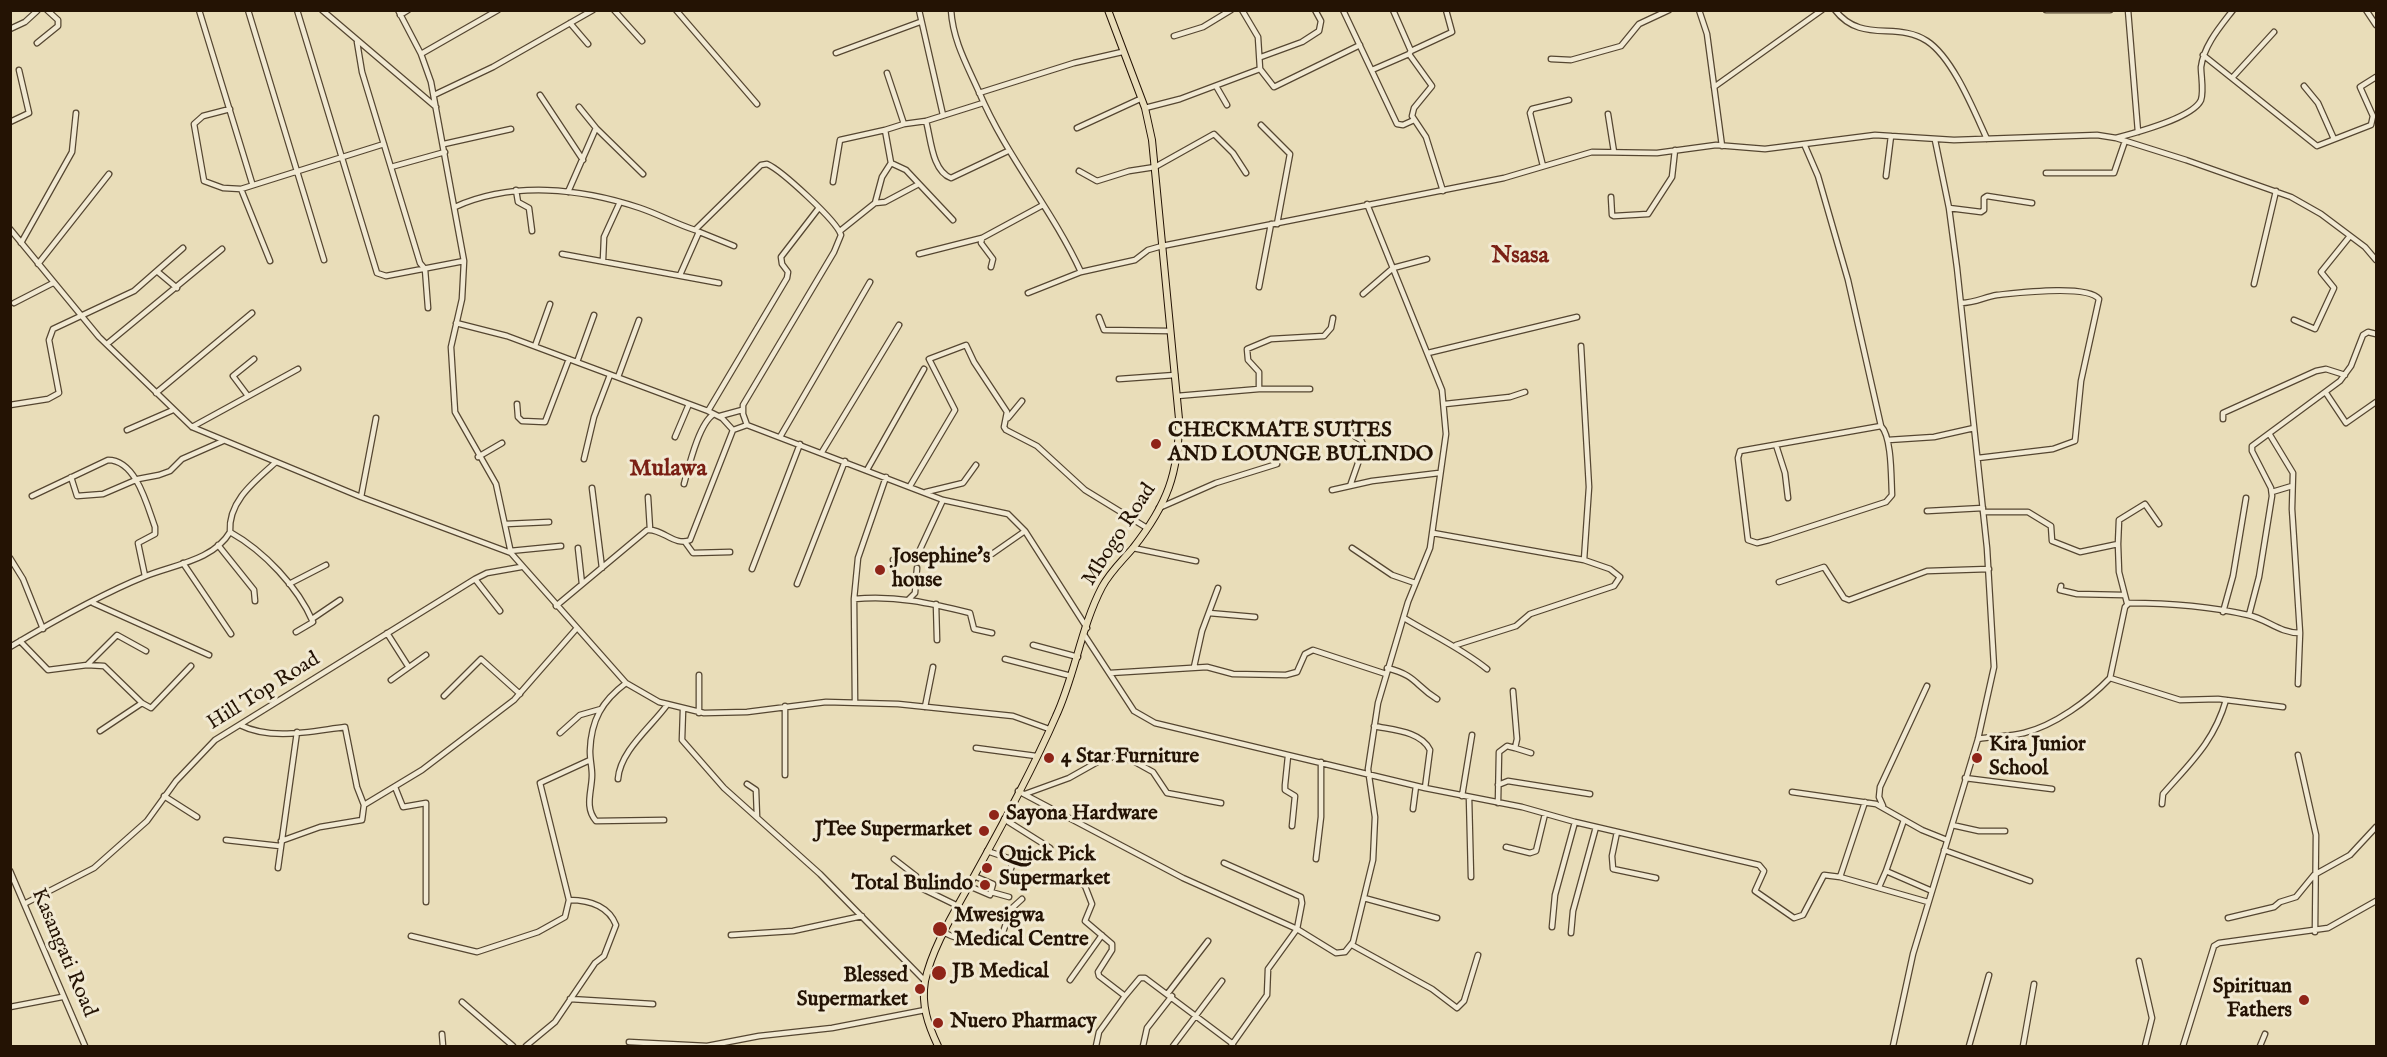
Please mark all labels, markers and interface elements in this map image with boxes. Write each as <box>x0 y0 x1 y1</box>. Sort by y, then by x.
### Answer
district label: Nsasa <box>1491 243 1549 271</box>
place label: CHECKMATE SUITES AND LOUNGE BULINDO <box>1168 419 1433 469</box>
marker: CHECKMATE SUITES AND LOUNGE BULINDO <box>1149 437 1163 451</box>
district label: Mulawa <box>629 456 707 484</box>
street label: Mbogo Road <box>1078 479 1162 591</box>
place label: Josephine's house <box>892 545 990 595</box>
marker: Josephine's house <box>873 563 887 577</box>
street label: Hill Top Road <box>203 647 325 737</box>
place label: Kira Junior School <box>1989 733 2086 783</box>
place label: 4 Star Furniture <box>1061 745 1199 771</box>
marker: 4 Star Furniture <box>1042 751 1056 765</box>
marker: Kira Junior School <box>1970 751 1984 765</box>
place label: Sayona Hardware <box>1006 802 1158 828</box>
marker: Sayona Hardware <box>987 808 1001 822</box>
place label: JTee Supermarket <box>815 818 972 844</box>
marker: JTee Supermarket <box>977 824 991 838</box>
place label: Quick Pick Supermarket <box>999 843 1110 893</box>
marker: Quick Pick Supermarket <box>980 861 994 875</box>
place label: Total Bulindo <box>852 872 973 898</box>
marker: Total Bulindo <box>978 878 992 892</box>
street label: Kasangati Road <box>25 885 101 1021</box>
place label: Mwesigwa Medical Centre <box>954 904 1089 954</box>
marker: Mwesigwa Medical Centre <box>931 920 949 938</box>
place label: JB Medical <box>952 960 1049 986</box>
place label: Blessed Supermarket <box>797 964 908 1014</box>
marker: JB Medical <box>930 964 948 982</box>
place label: Spirituan Fathers <box>2213 975 2292 1025</box>
marker: Blessed Supermarket <box>913 982 927 996</box>
marker: Spirituan Fathers <box>2297 993 2311 1007</box>
place label: Nuero Pharmacy <box>950 1010 1096 1036</box>
marker: Nuero Pharmacy <box>931 1016 945 1030</box>

